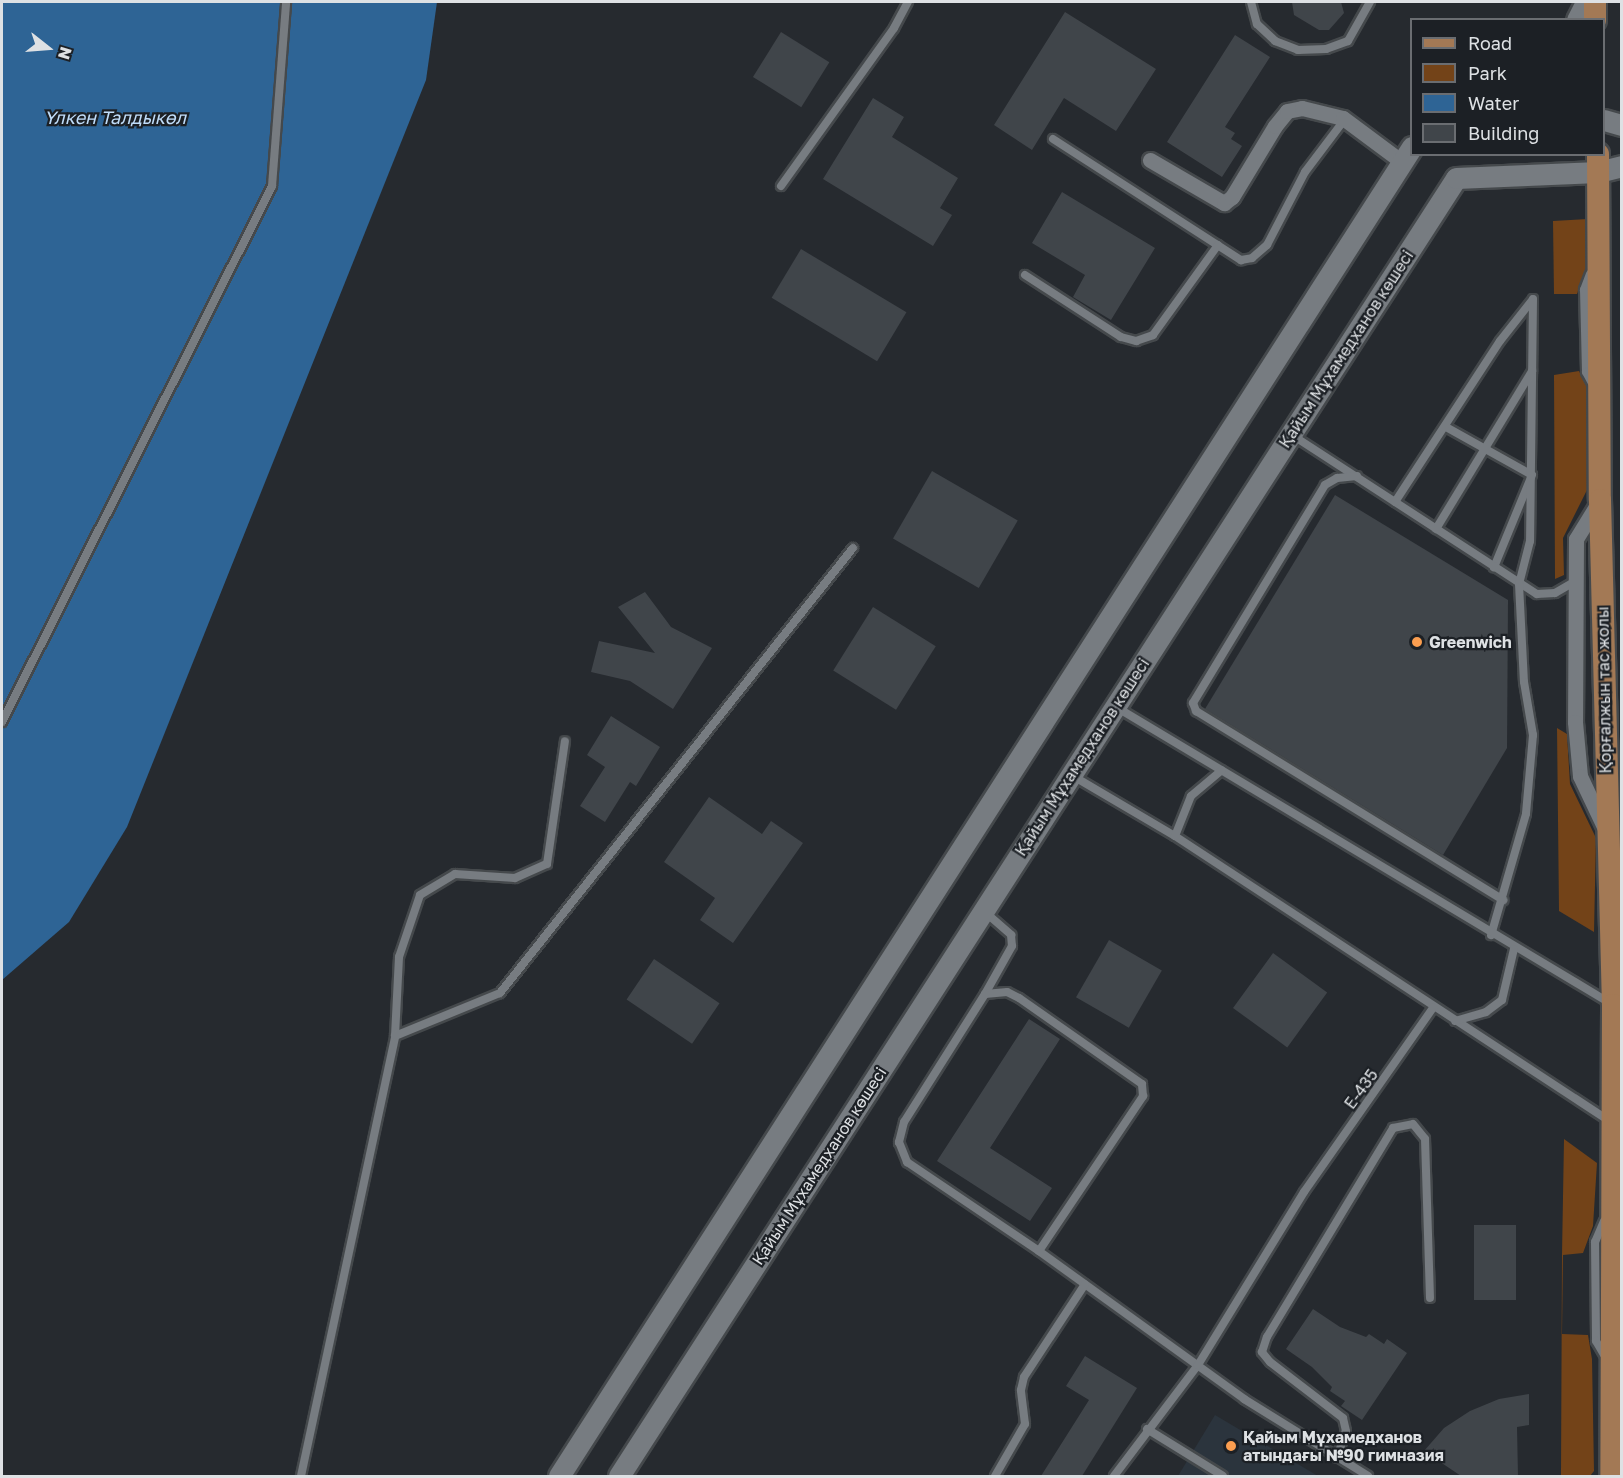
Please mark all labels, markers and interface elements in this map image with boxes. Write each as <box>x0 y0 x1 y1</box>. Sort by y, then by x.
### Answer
north arrow <box>18 18 78 78</box>
legend <box>1410 18 1605 156</box>
text: Road <box>1468 32 1512 54</box>
text: N <box>54 45 77 62</box>
text: Park <box>1468 62 1507 84</box>
text: Water <box>1468 92 1519 114</box>
water label: Үлкен Талдыкөл <box>44 106 186 128</box>
text: Building <box>1468 122 1539 144</box>
street label: Қайым Мұхамедханов көшесі <box>1275 247 1417 451</box>
street label: Қорғалжын тас жолы <box>1593 606 1615 774</box>
place label: Greenwich <box>1429 632 1512 652</box>
marker: Greenwich <box>1410 635 1424 649</box>
street label: Қайым Мұхамедханов көшесі <box>1011 655 1153 859</box>
street label: Қайым Мұхамедханов көшесі <box>748 1064 890 1268</box>
street label: Е-435 <box>1340 1065 1382 1113</box>
place label: Қайым Мұхамедханов атындағы №90 гимназия <box>1243 1427 1444 1465</box>
marker: Қайым Мұхамедханов атындағы №90 гимназия <box>1224 1439 1238 1453</box>

